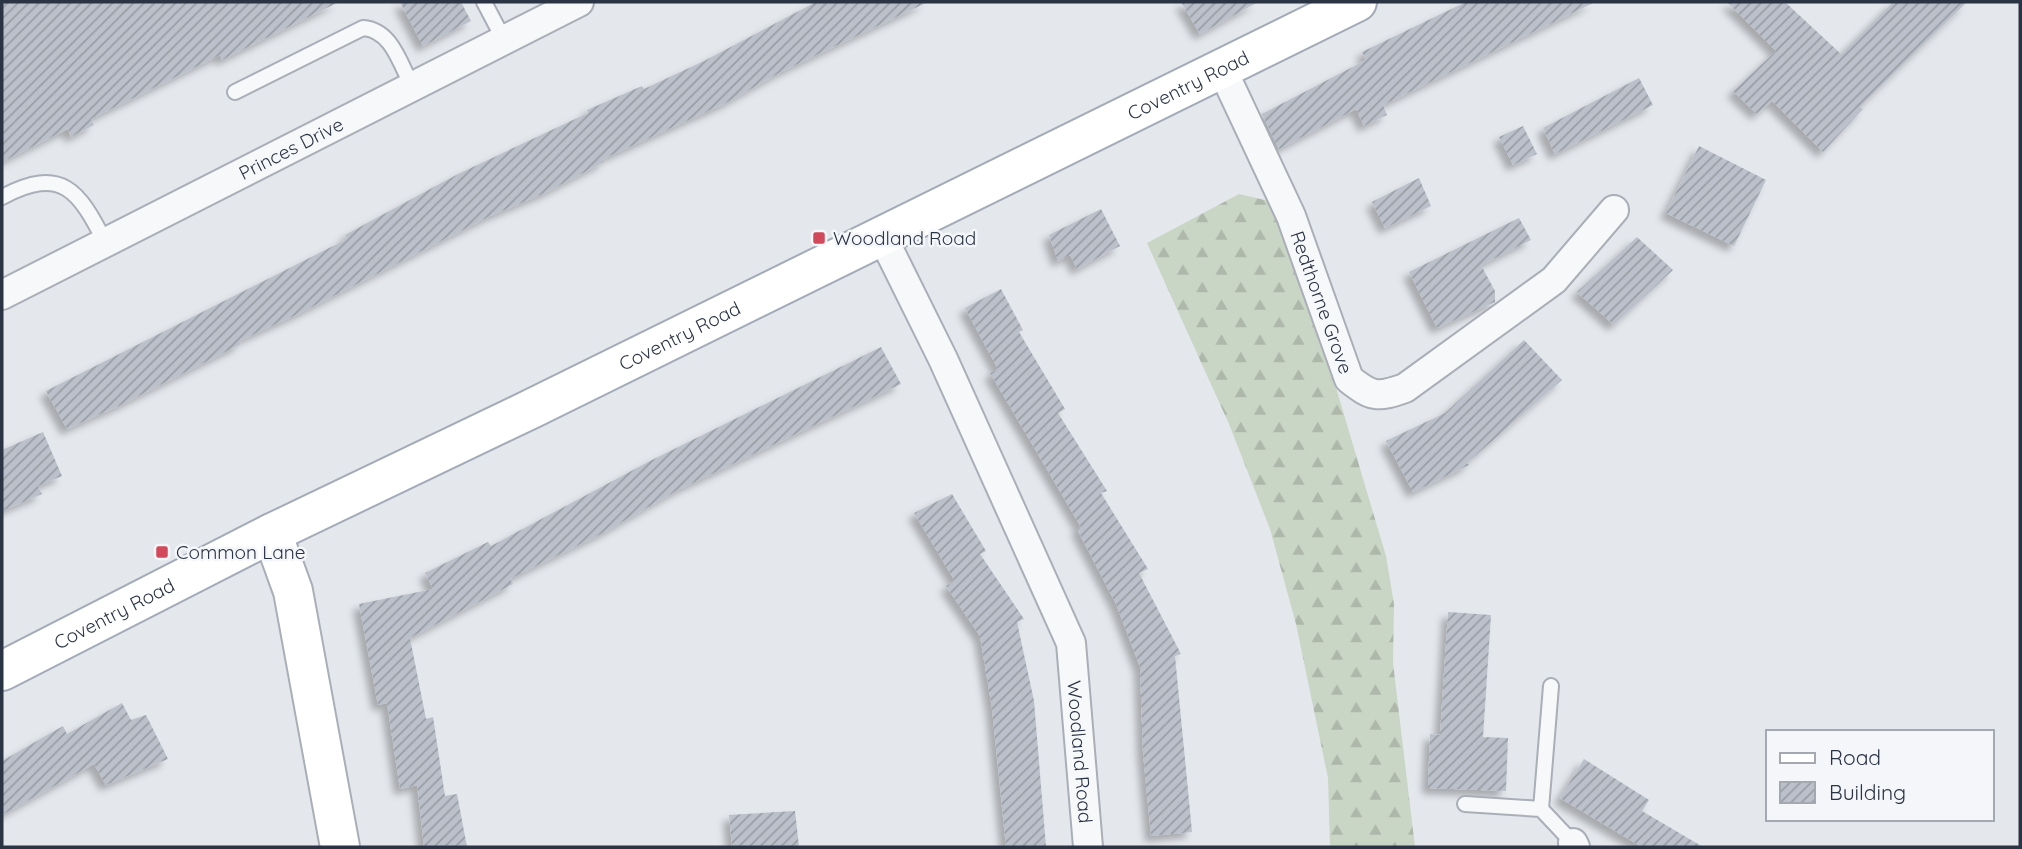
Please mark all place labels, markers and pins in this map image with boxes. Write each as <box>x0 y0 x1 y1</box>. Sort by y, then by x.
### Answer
place label: Woodland Road <box>833 226 976 250</box>
marker: Woodland Road <box>811 230 827 246</box>
place label: Common Lane <box>176 540 306 564</box>
marker: Common Lane <box>154 544 170 560</box>

